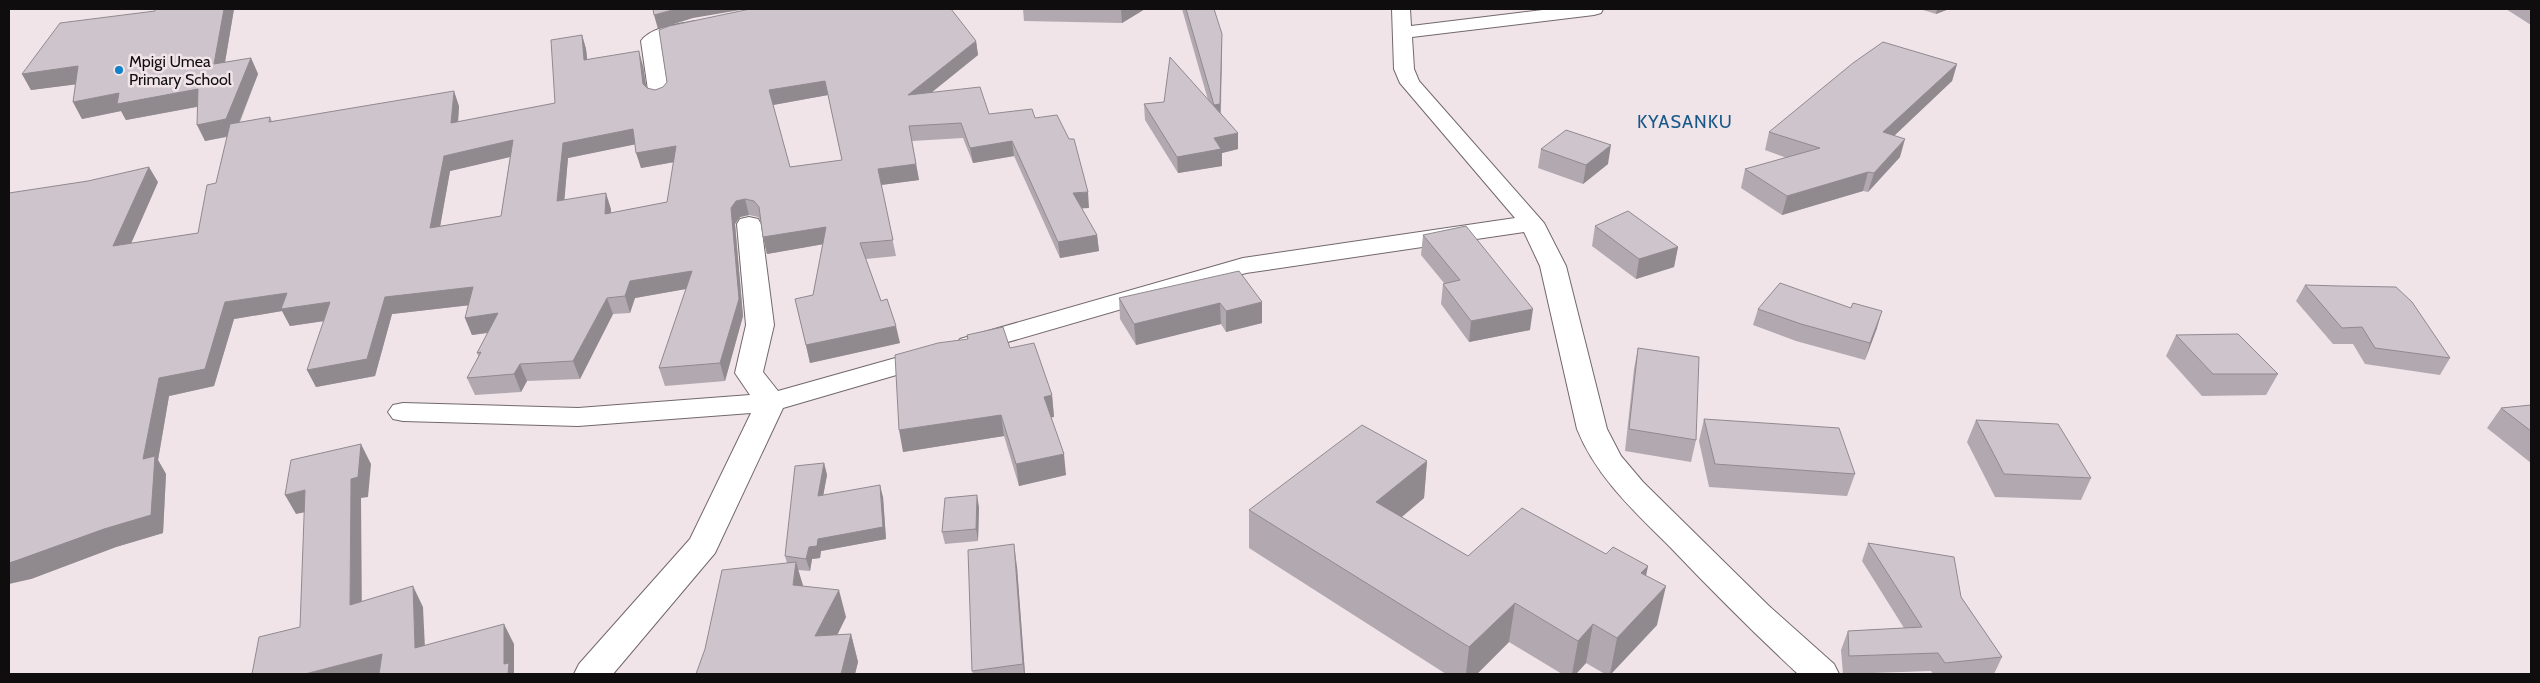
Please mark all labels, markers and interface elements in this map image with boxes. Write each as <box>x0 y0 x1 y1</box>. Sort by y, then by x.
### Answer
place label: Mpigi Umea Primary School <box>129 52 232 89</box>
marker: Mpigi Umea Primary School <box>113 64 125 76</box>
district label: KYASANKU <box>1637 111 1733 133</box>

